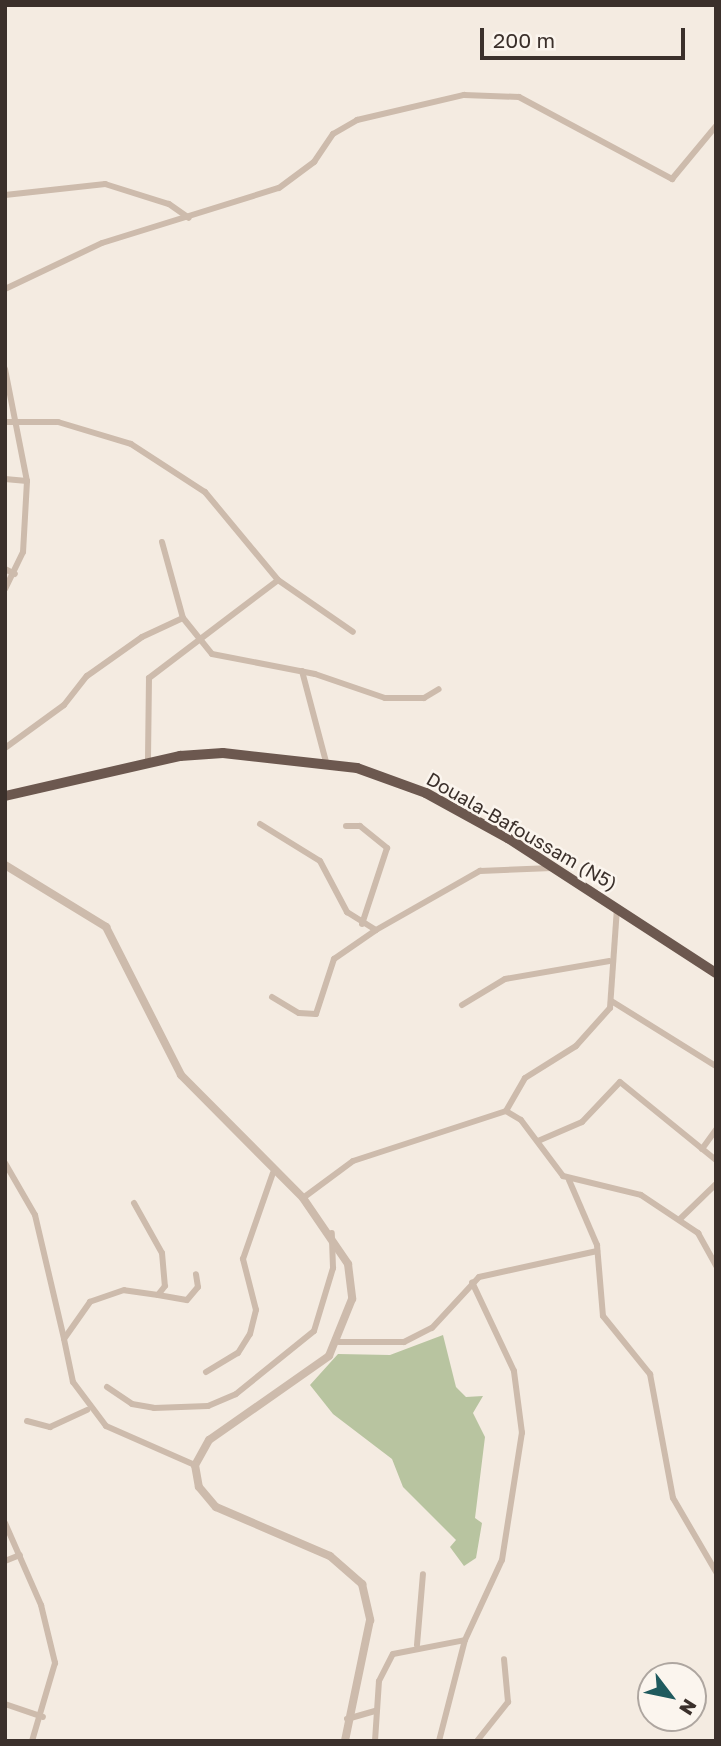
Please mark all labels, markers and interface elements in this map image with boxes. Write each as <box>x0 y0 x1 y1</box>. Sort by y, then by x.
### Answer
scale bar <box>483 14 688 58</box>
text: 200 m <box>493 27 555 53</box>
street label: Douala-Bafoussam (N5) <box>423 767 621 895</box>
north arrow <box>637 1662 707 1732</box>
text: N <box>675 1695 702 1720</box>

